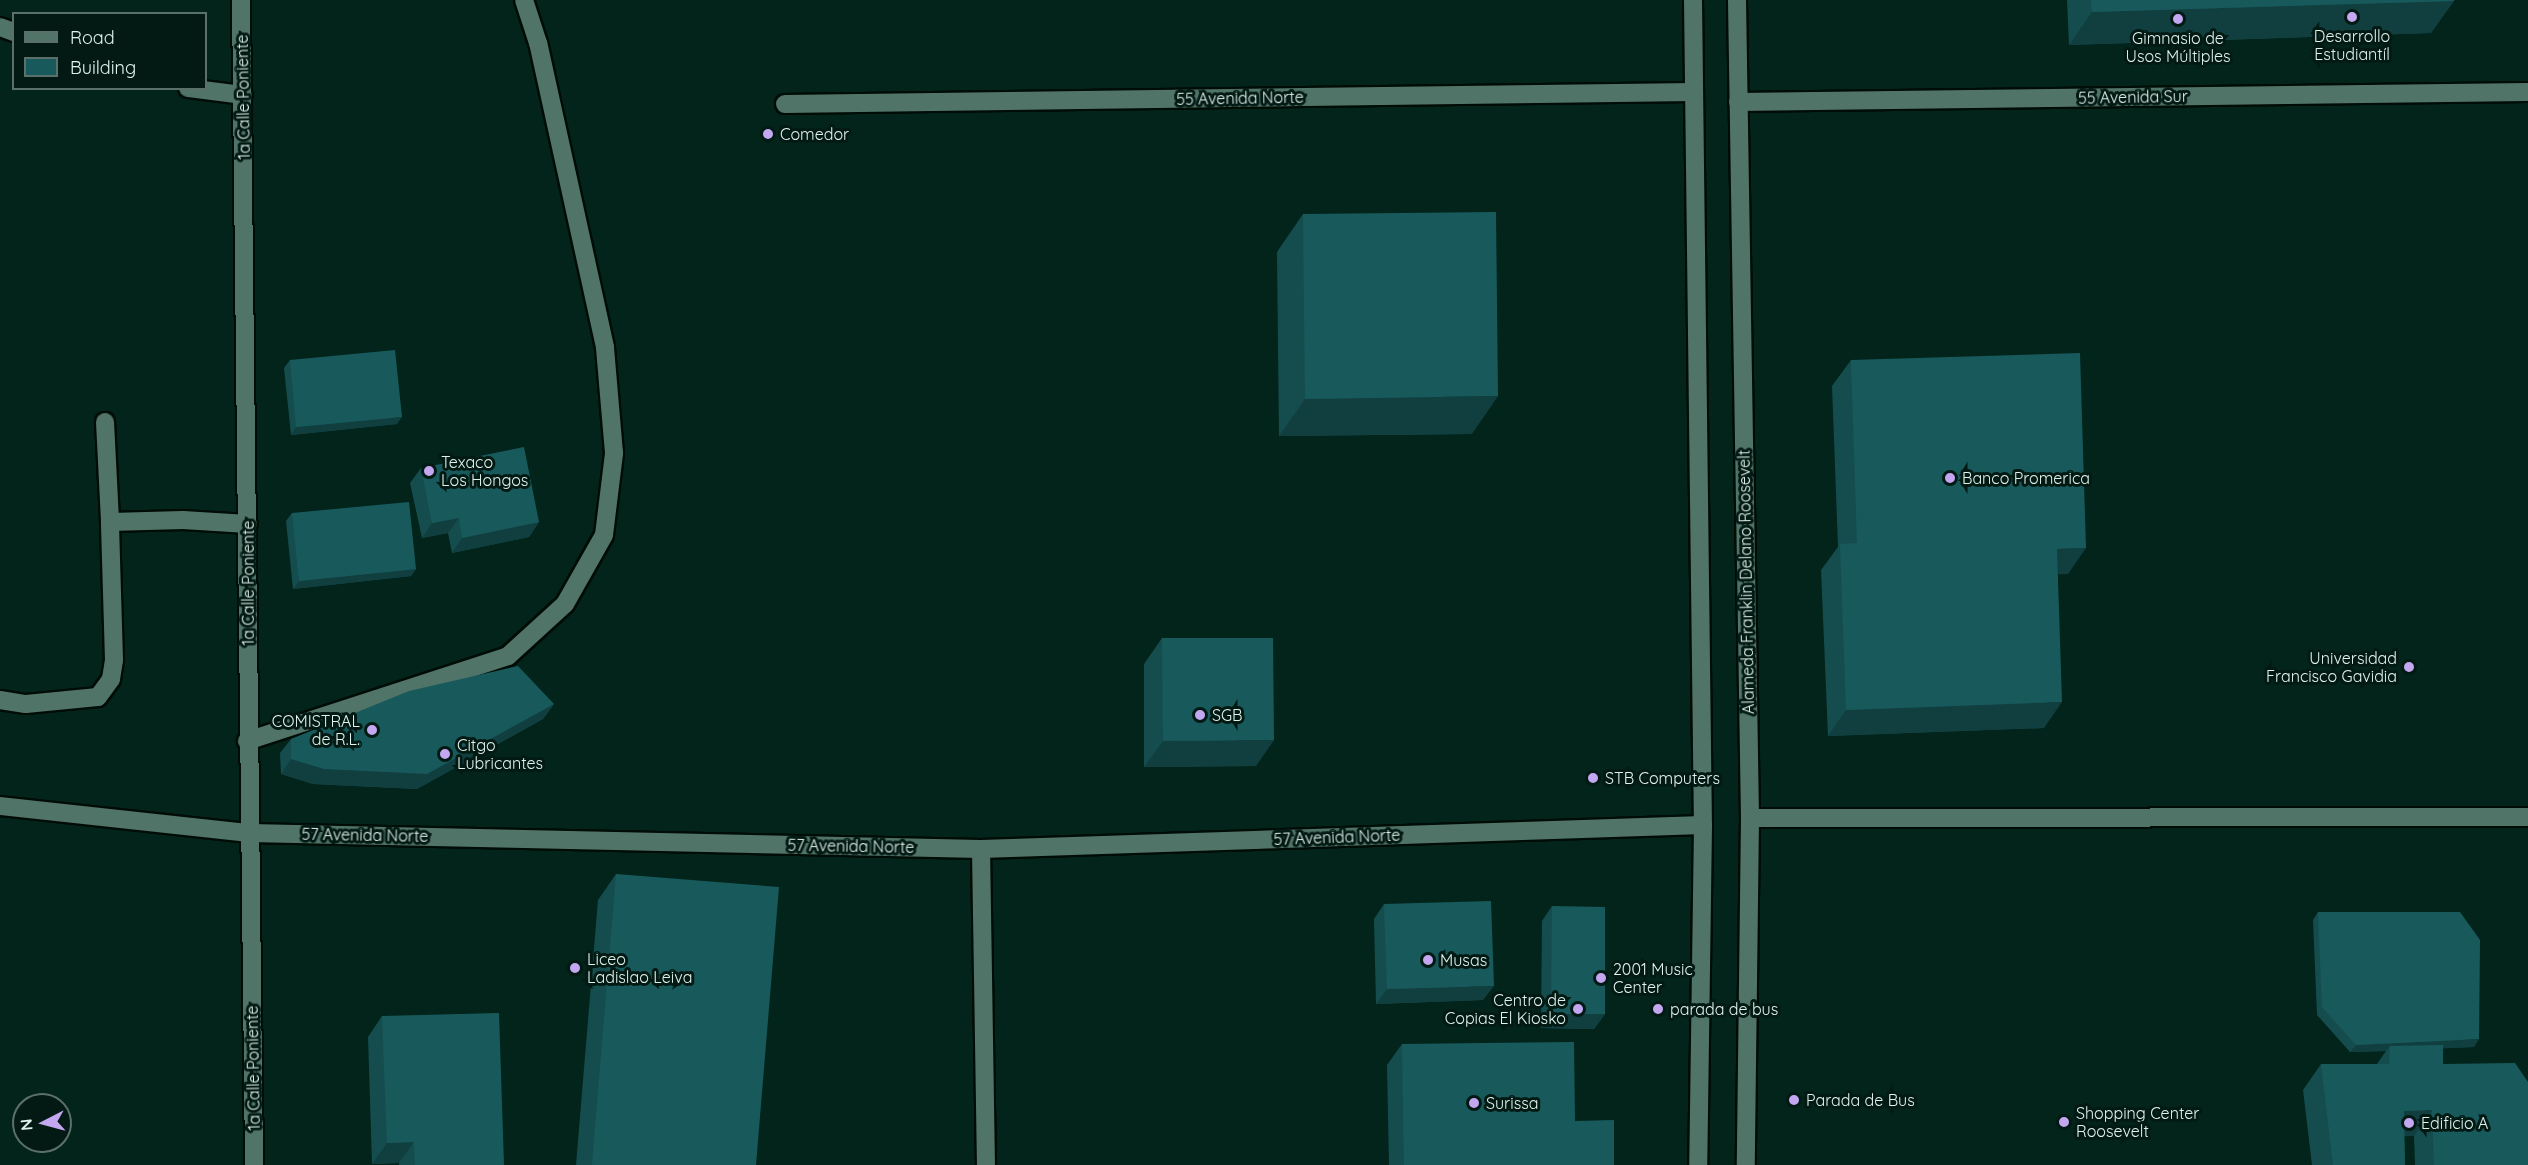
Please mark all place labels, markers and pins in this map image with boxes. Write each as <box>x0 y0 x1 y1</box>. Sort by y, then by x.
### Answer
marker: Desarrollo Estudiantíl <box>2345 10 2359 24</box>
marker: Gimnasio de Usos Múltiples <box>2171 12 2185 26</box>
place label: Desarrollo Estudiantíl <box>2314 26 2390 64</box>
place label: Gimnasio de Usos Múltiples <box>2125 28 2231 66</box>
place label: Comedor <box>780 124 849 144</box>
marker: Comedor <box>761 127 775 141</box>
place label: Texaco Los Hongos <box>441 452 528 490</box>
marker: Texaco Los Hongos <box>422 464 436 478</box>
place label: Banco Promerica <box>1962 468 2090 488</box>
marker: Banco Promerica <box>1943 471 1957 485</box>
place label: Universidad Francisco Gavidia <box>2266 648 2397 686</box>
marker: Universidad Francisco Gavidia <box>2402 660 2416 674</box>
place label: SGB <box>1212 705 1243 725</box>
marker: SGB <box>1193 708 1207 722</box>
place label: COMISTRAL de R.L. <box>272 711 360 749</box>
marker: COMISTRAL de R.L. <box>365 723 379 737</box>
place label: Citgo Lubricantes <box>457 735 543 773</box>
marker: Citgo Lubricantes <box>438 747 452 761</box>
place label: STB Computers <box>1605 768 1720 788</box>
marker: STB Computers <box>1586 771 1600 785</box>
place label: Liceo Ladislao Leiva <box>587 949 692 987</box>
place label: Musas <box>1440 950 1487 970</box>
marker: Musas <box>1421 953 1435 967</box>
place label: 2001 Music Center <box>1613 959 1693 997</box>
marker: Liceo Ladislao Leiva <box>568 961 582 975</box>
marker: 2001 Music Center <box>1594 971 1608 985</box>
place label: Centro de Copias El Kiosko <box>1445 990 1566 1028</box>
place label: parada de bus <box>1670 999 1778 1019</box>
marker: Centro de Copias El Kiosko <box>1571 1002 1585 1016</box>
marker: parada de bus <box>1651 1002 1665 1016</box>
place label: Parada de Bus <box>1806 1090 1915 1110</box>
place label: Surissa <box>1486 1093 1539 1113</box>
marker: Parada de Bus <box>1787 1093 1801 1107</box>
marker: Surissa <box>1467 1096 1481 1110</box>
place label: Shopping Center Roosevelt <box>2076 1103 2199 1141</box>
place label: Edificio A <box>2421 1113 2488 1133</box>
marker: Shopping Center Roosevelt <box>2057 1115 2071 1129</box>
marker: Edificio A <box>2402 1116 2416 1130</box>

